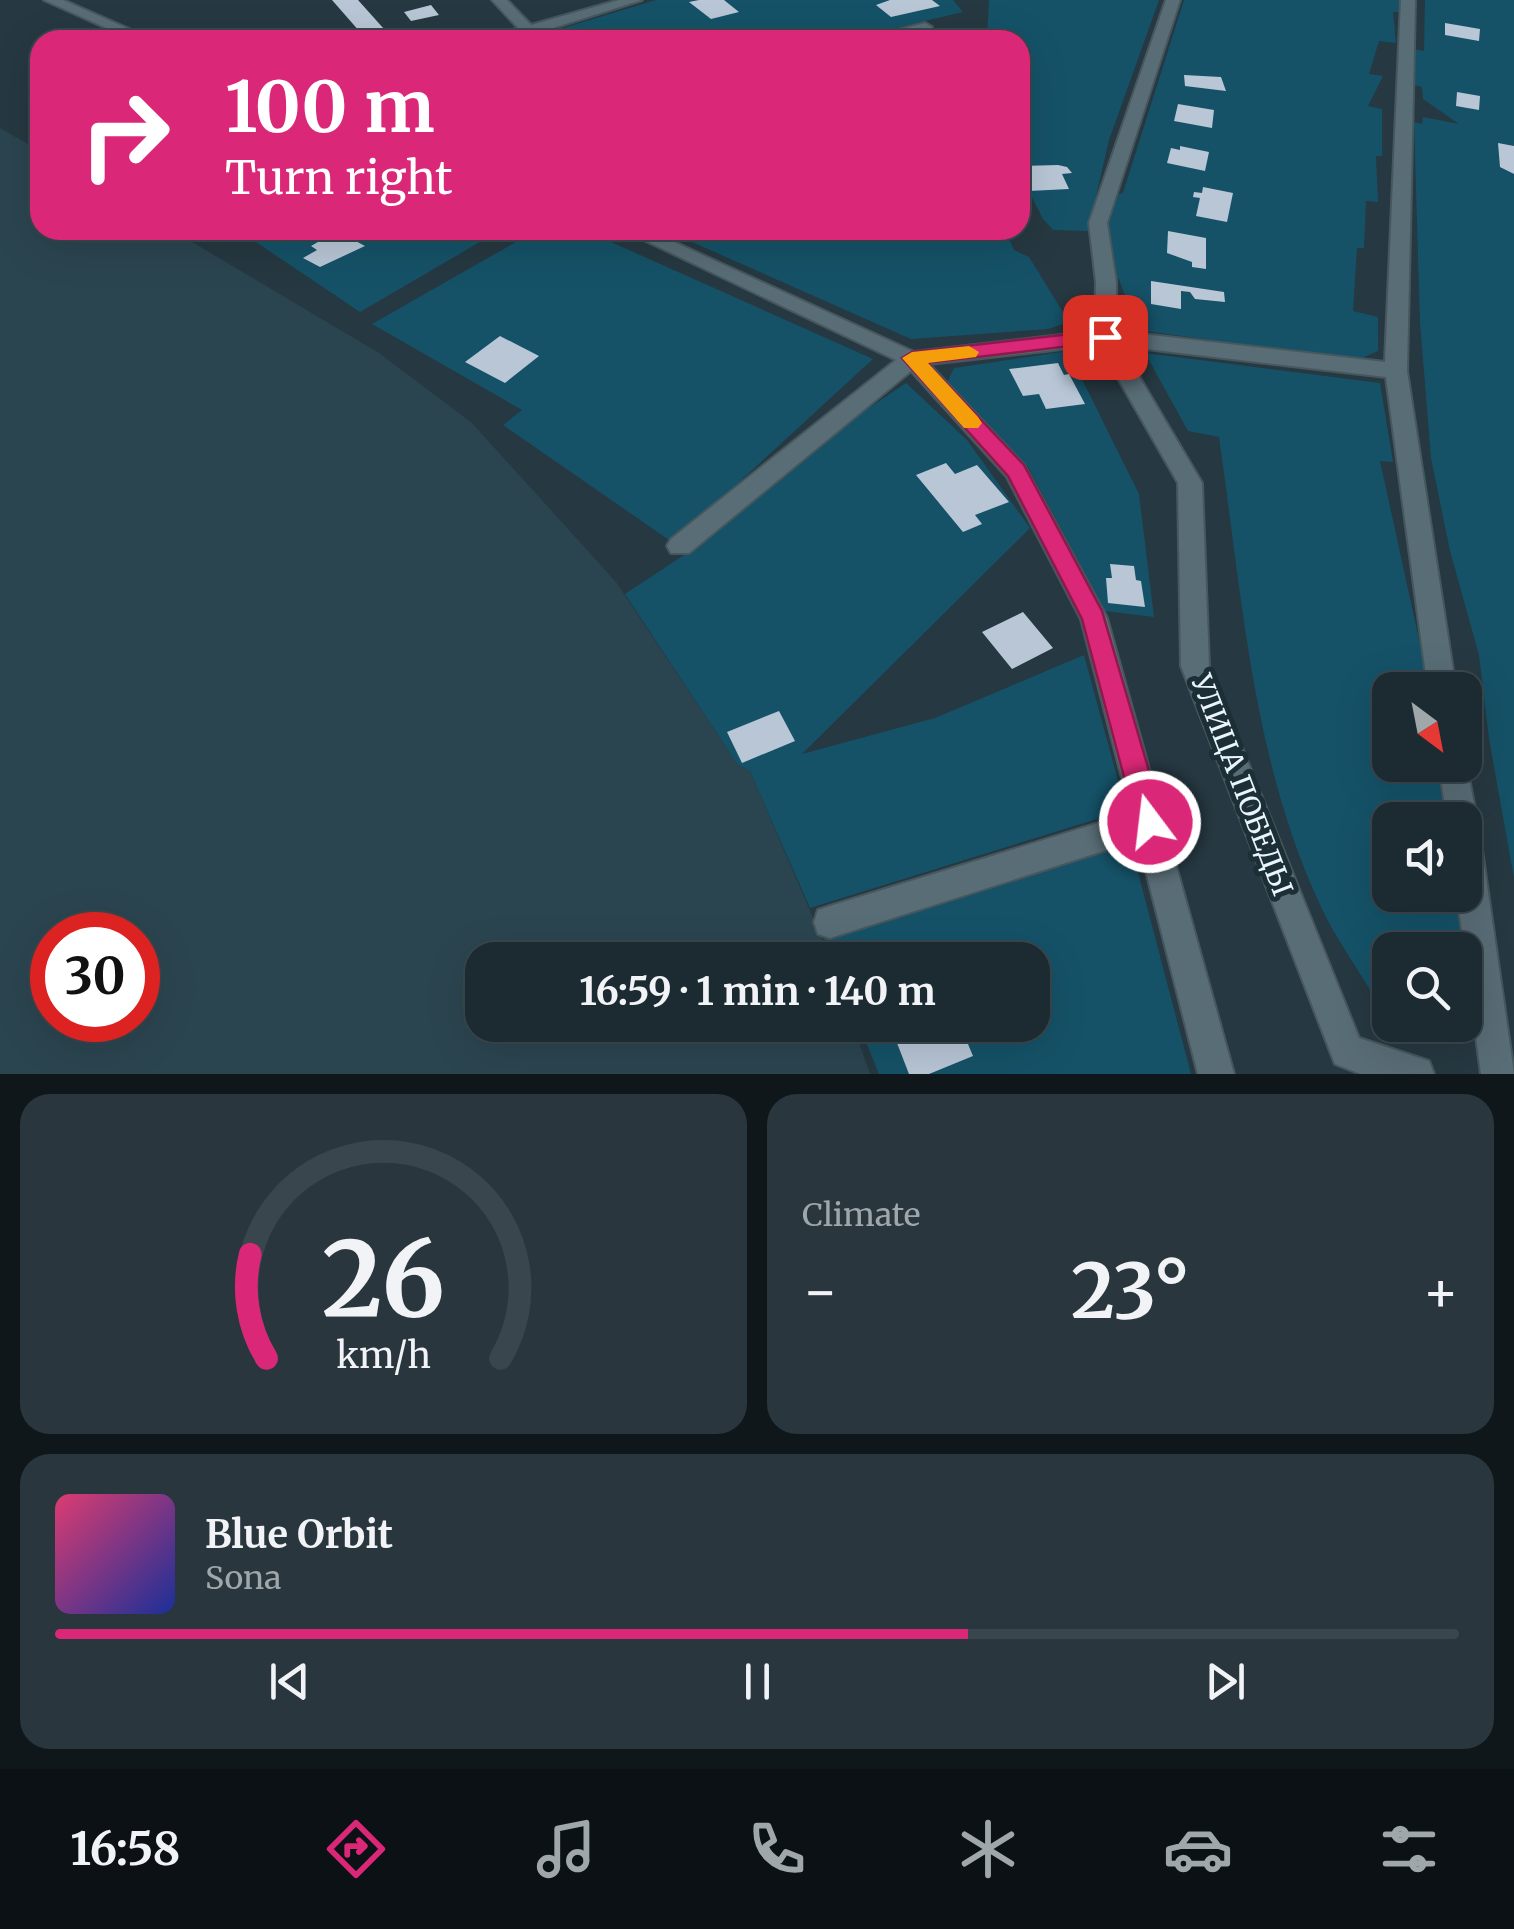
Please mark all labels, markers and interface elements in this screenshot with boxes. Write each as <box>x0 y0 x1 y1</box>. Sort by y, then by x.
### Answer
text: 100 m <box>225 63 435 151</box>
icon: right <box>60 70 190 200</box>
text: Turn right <box>225 150 453 206</box>
pin <box>1063 295 1148 380</box>
icon: arrive <box>1078 310 1133 365</box>
street label: УЛИЦА ПОБЕДЫ <box>1183 668 1301 901</box>
north arrow <box>1372 672 1482 782</box>
map controls <box>1372 672 1482 1042</box>
position arrow <box>1098 770 1202 874</box>
button: sound <box>1372 802 1482 912</box>
speed limit sign: 30 <box>30 912 160 1042</box>
button: search <box>1372 932 1482 1042</box>
text: 16:59 · 1 min · 140 m <box>579 968 936 1015</box>
text: Climate <box>802 1195 920 1235</box>
text: 26 <box>322 1214 445 1344</box>
text: 23° <box>1071 1244 1190 1338</box>
text: − <box>802 1257 839 1326</box>
text: + <box>1422 1257 1459 1326</box>
text: km/h <box>336 1333 431 1378</box>
text: Blue Orbit <box>205 1511 393 1558</box>
text: Sona <box>205 1558 281 1598</box>
icon: previous <box>262 1654 317 1709</box>
icon: pause <box>730 1654 785 1709</box>
icon: next <box>1198 1654 1253 1709</box>
icon: directions <box>321 1814 391 1884</box>
icon: music <box>531 1814 601 1884</box>
icon: phone <box>742 1814 812 1884</box>
icon: climate <box>953 1814 1023 1884</box>
icon: car <box>1163 1814 1233 1884</box>
icon: filters <box>1374 1814 1444 1884</box>
text: 16:58 <box>70 1821 180 1877</box>

